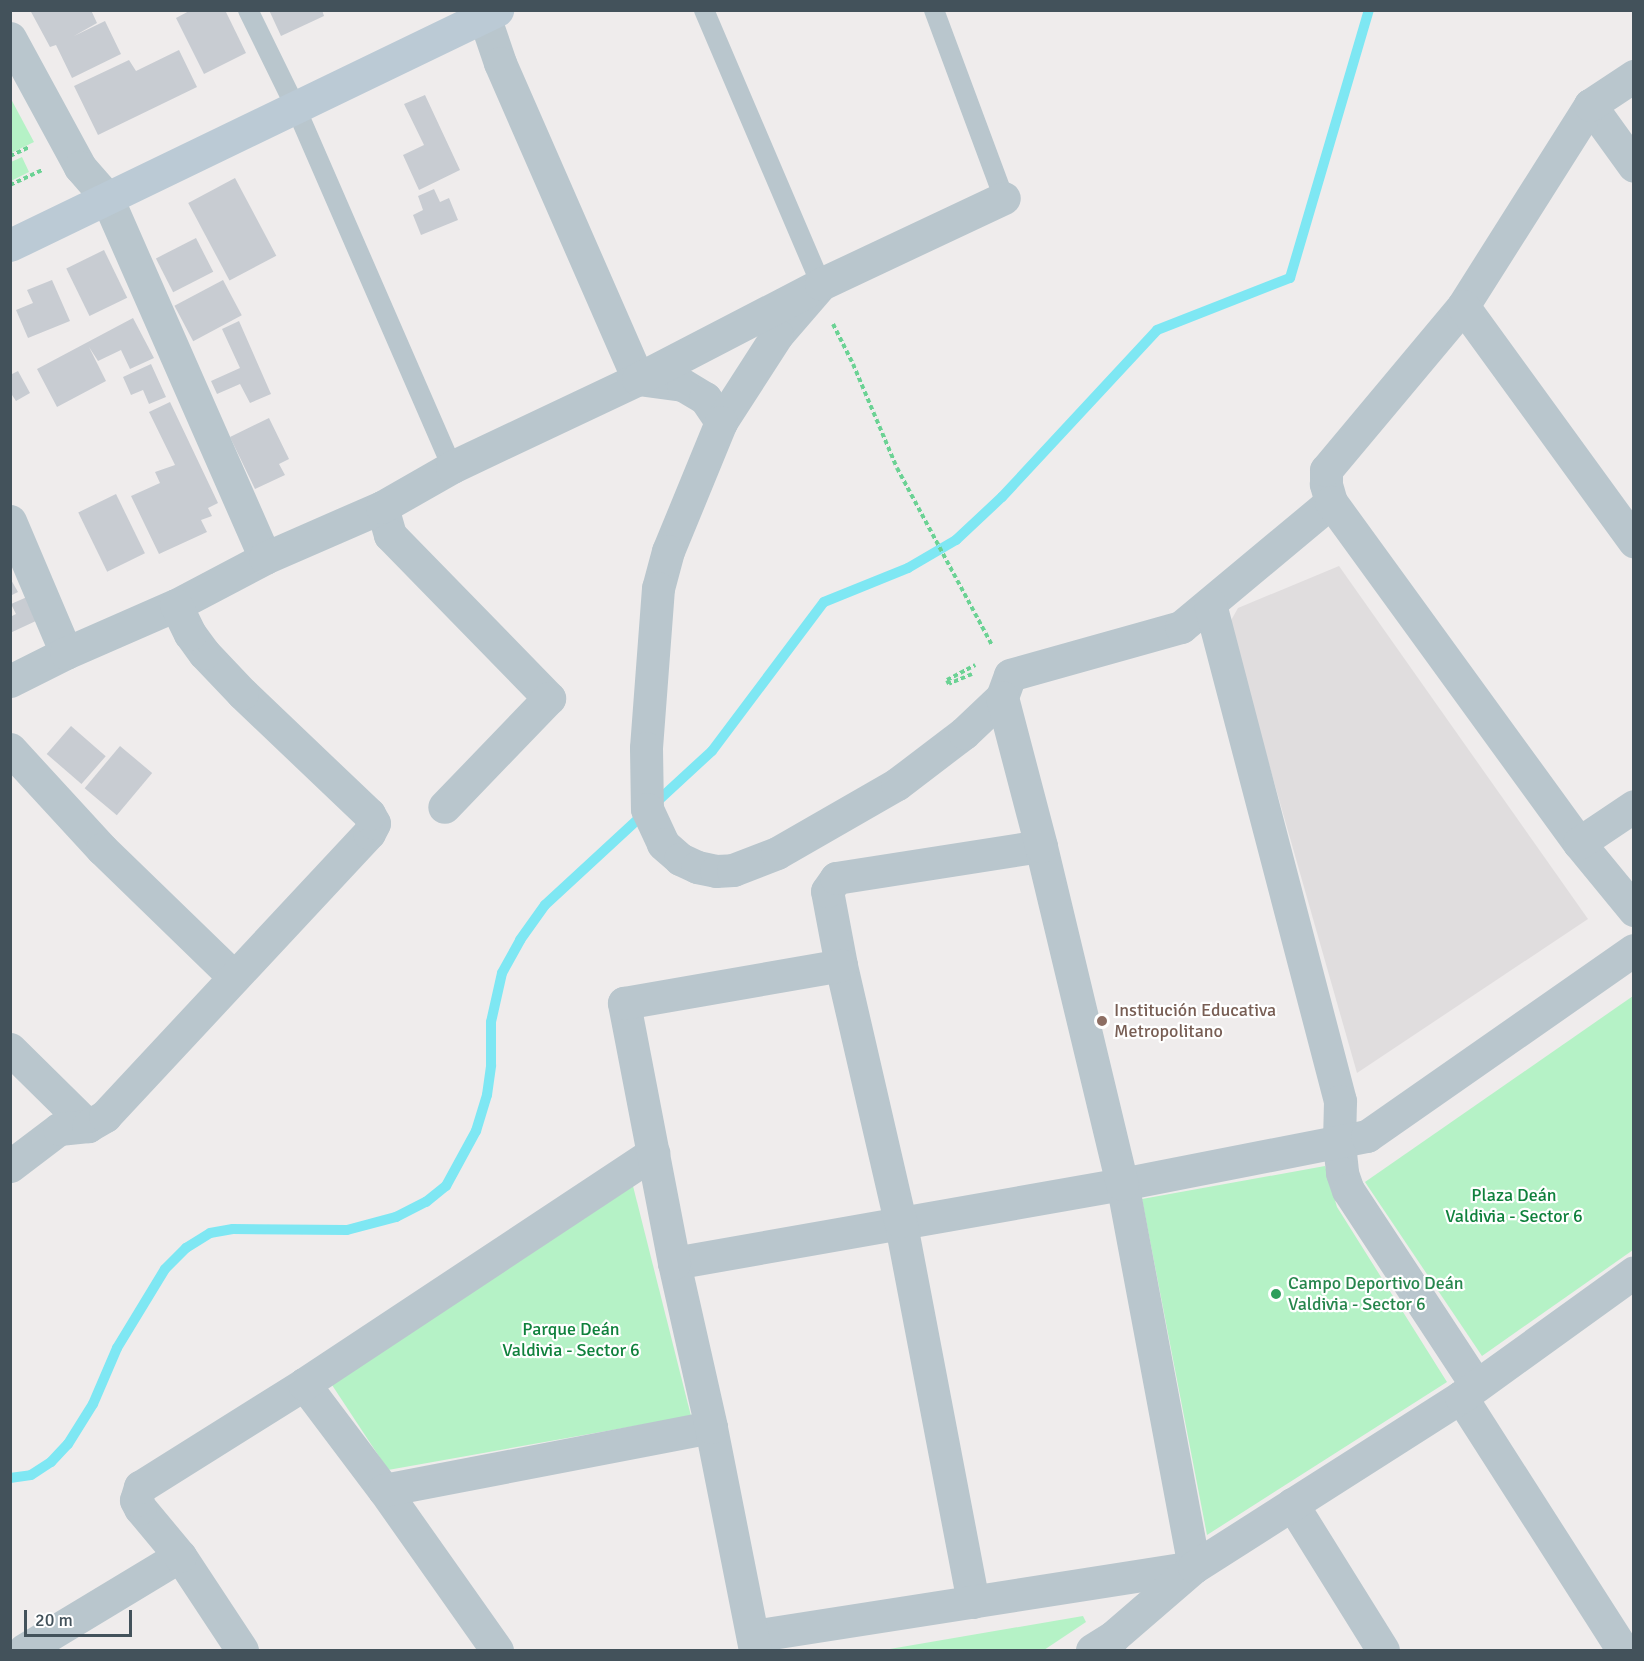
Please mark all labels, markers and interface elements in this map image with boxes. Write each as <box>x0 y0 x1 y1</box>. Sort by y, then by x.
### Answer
place label: Institución Educativa Metropolitano <box>1114 1000 1276 1042</box>
marker: Institución Educativa Metropolitano <box>1095 1014 1109 1028</box>
park label: Plaza Deán Valdivia - Sector 6 <box>1445 1185 1583 1228</box>
place label: Campo Deportivo Deán Valdivia - Sector 6 <box>1288 1273 1464 1316</box>
marker: Campo Deportivo Deán Valdivia - Sector 6 <box>1269 1287 1283 1301</box>
park label: Parque Deán Valdivia - Sector 6 <box>502 1319 640 1362</box>
scale bar <box>27 1598 135 1636</box>
text: 20 m <box>35 1609 73 1631</box>

